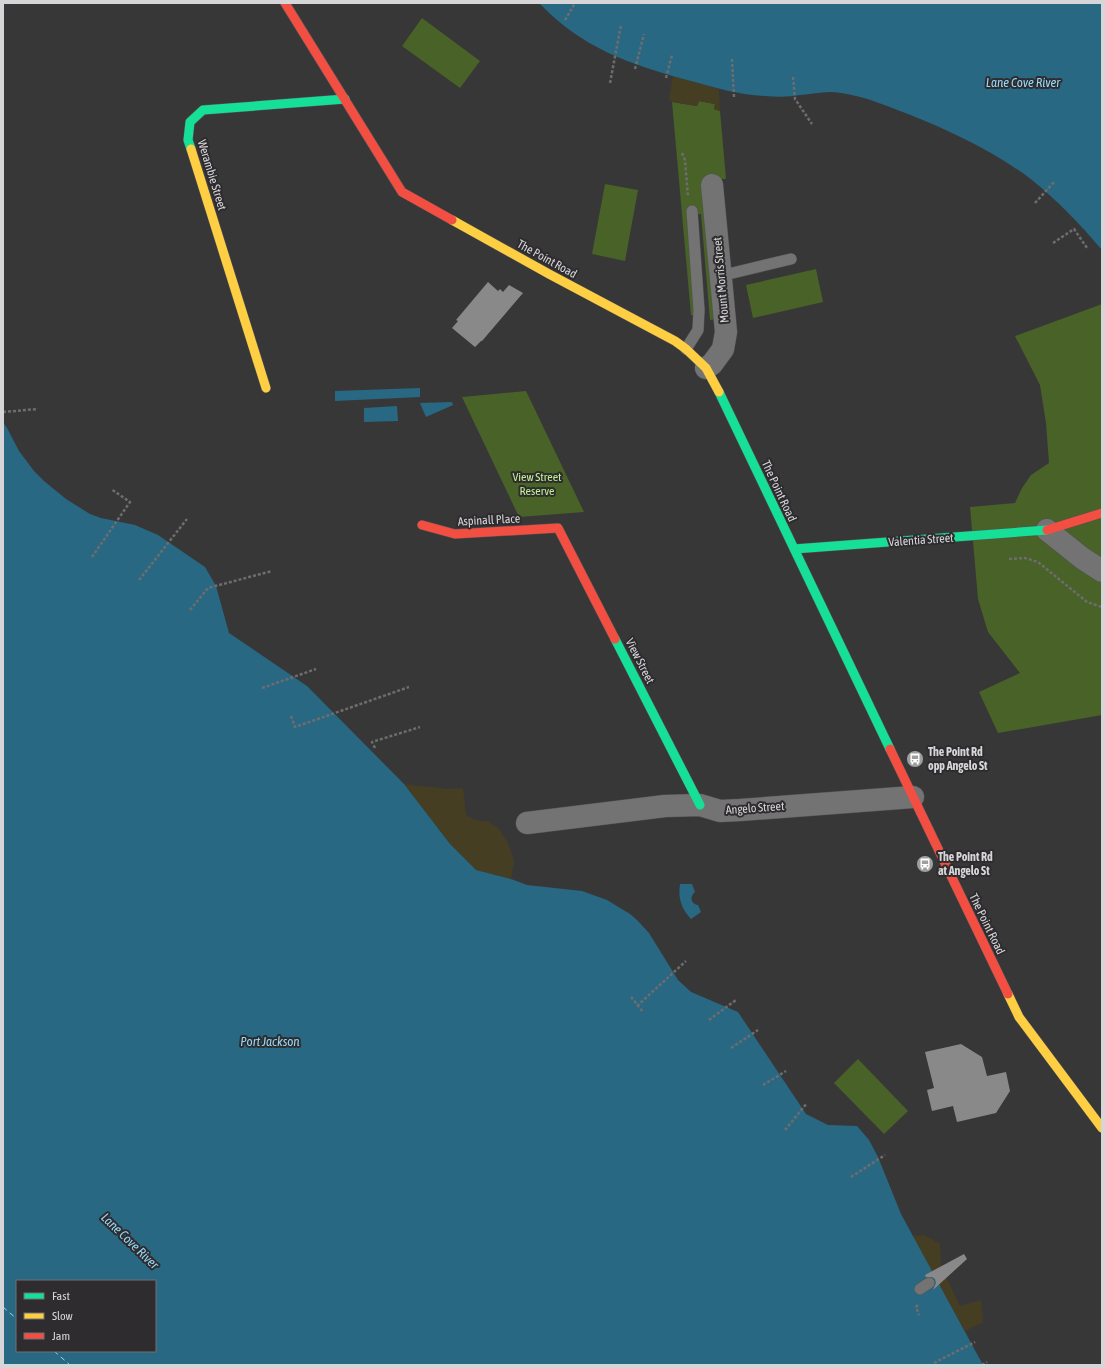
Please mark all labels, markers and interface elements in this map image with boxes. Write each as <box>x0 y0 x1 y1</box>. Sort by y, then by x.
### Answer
water label: Lane Cove River <box>986 75 1061 90</box>
street label: Werambie Street <box>195 138 230 213</box>
street label: Mount Morris Street <box>710 236 732 324</box>
street label: The Point Road <box>515 237 579 281</box>
street label: The Point Road <box>759 458 799 524</box>
park label: View Street Reserve <box>512 470 562 498</box>
street label: Aspinall Place <box>457 511 521 529</box>
street label: Valentia Street <box>888 531 955 549</box>
street label: View Street <box>623 636 658 687</box>
place label: The Point Rd opp Angelo St <box>928 745 988 773</box>
bus stop icon: The Point Rd opp Angelo St <box>905 749 925 769</box>
street label: Angelo Street <box>725 799 785 817</box>
place label: The Point Rd at Angelo St <box>938 850 993 878</box>
bus stop icon: The Point Rd at Angelo St <box>915 854 935 874</box>
street label: The Point Road <box>966 891 1008 957</box>
water label: Port Jackson <box>240 1034 300 1049</box>
water label: Lane Cove River <box>98 1210 163 1273</box>
legend <box>16 1280 156 1352</box>
text: Fast <box>52 1289 70 1303</box>
text: Slow <box>52 1309 73 1323</box>
text: Jam <box>52 1329 70 1343</box>

